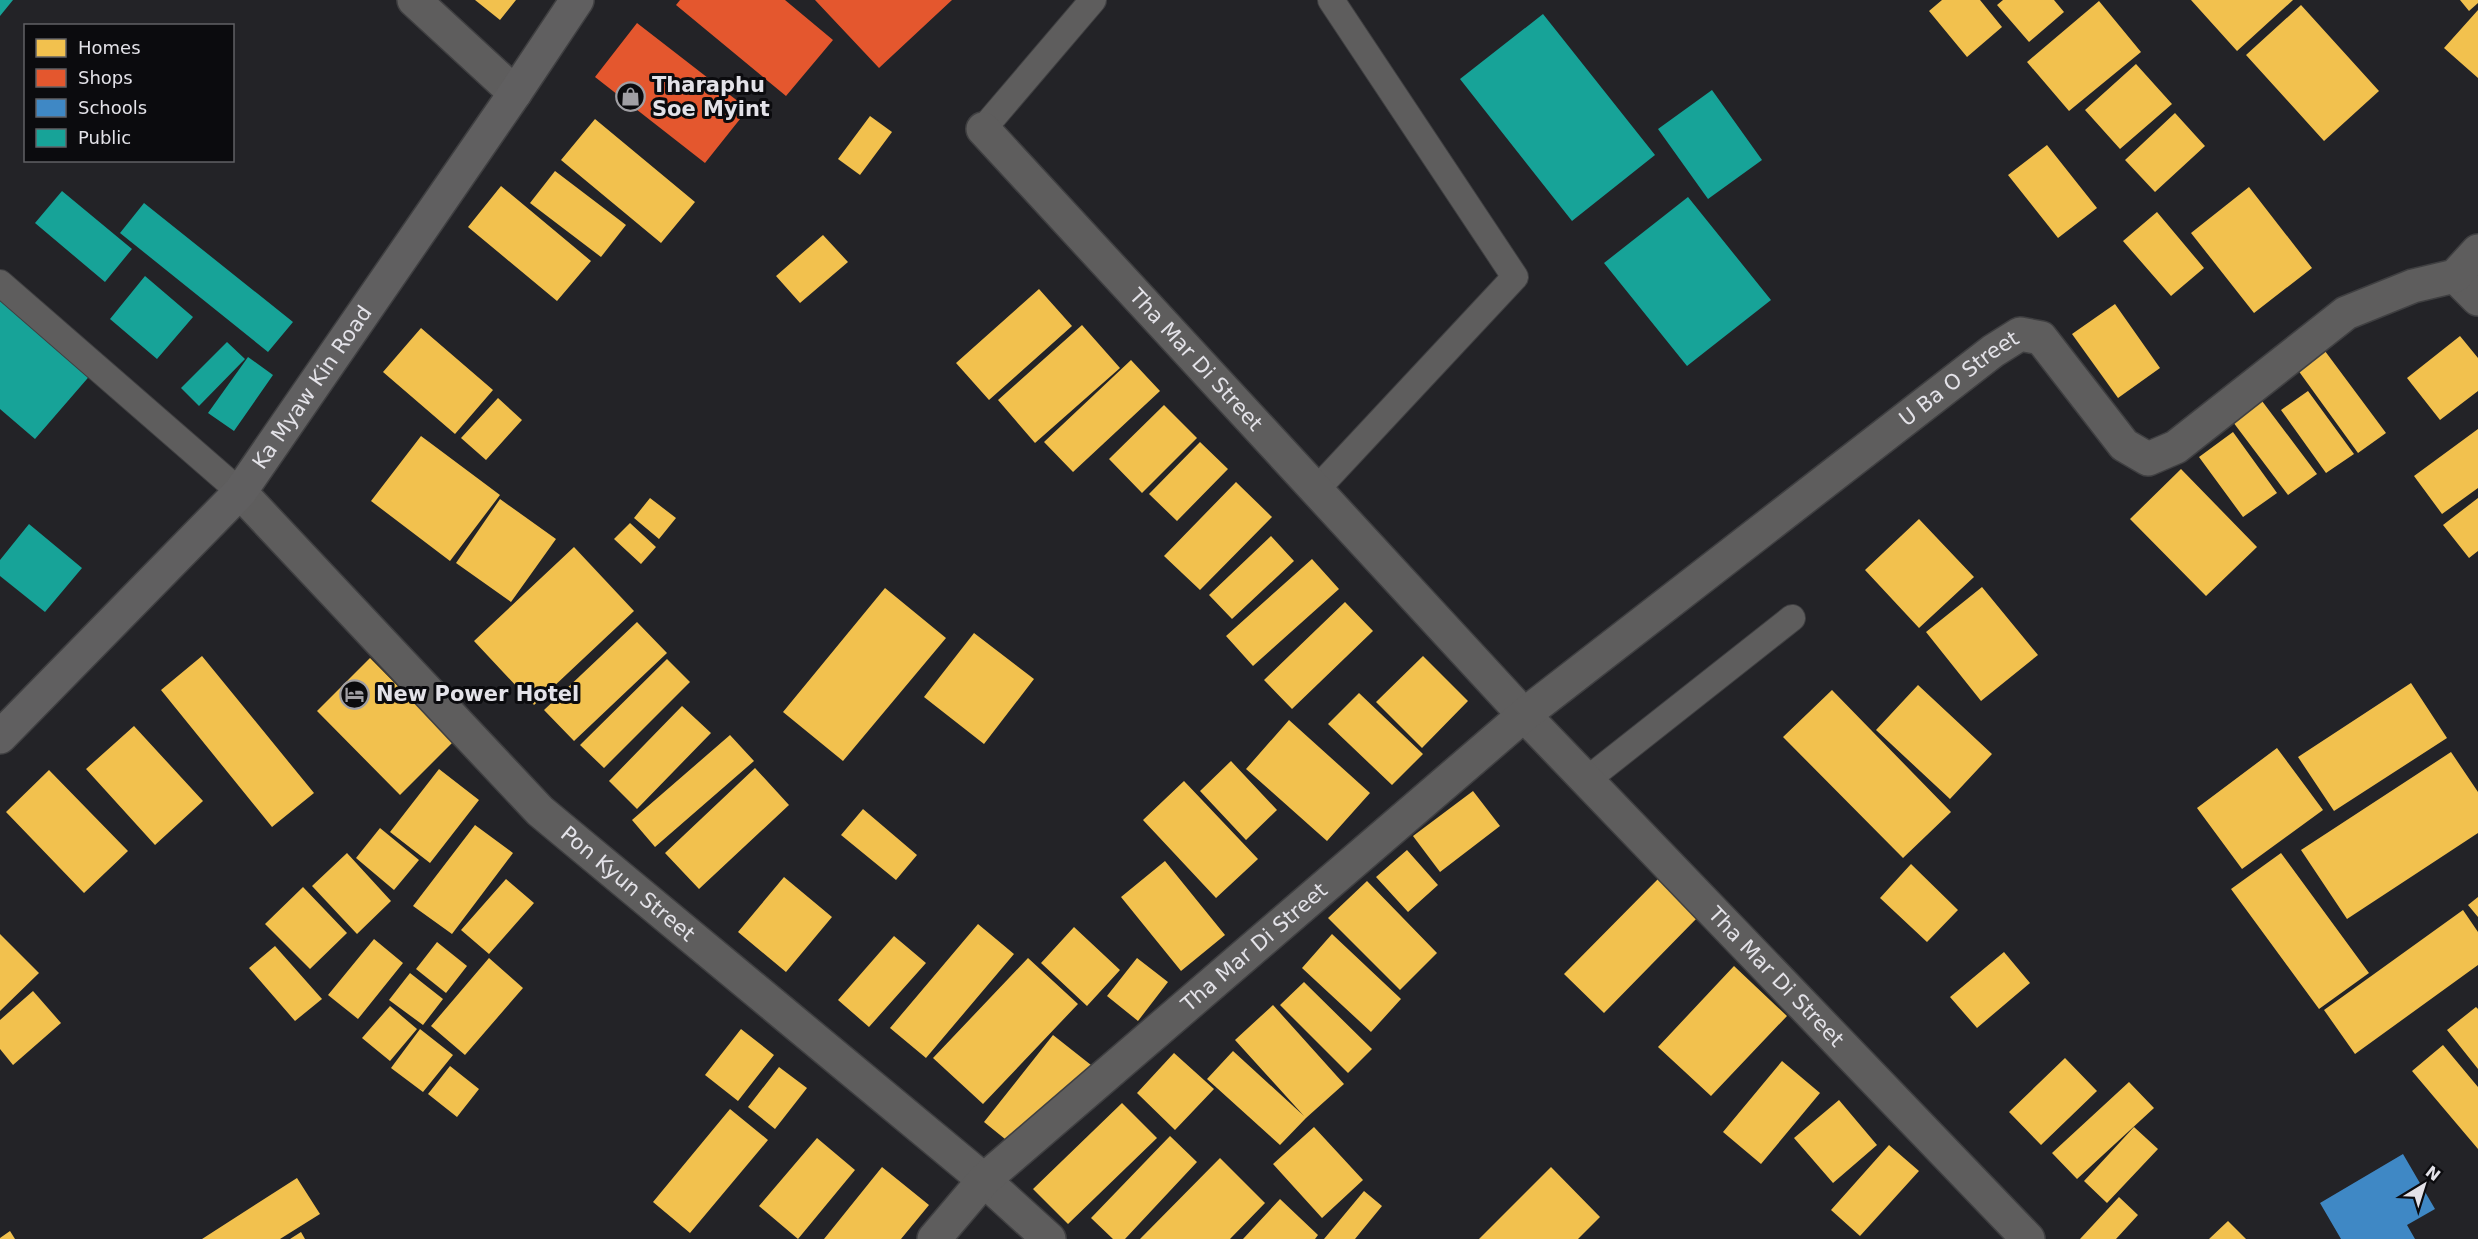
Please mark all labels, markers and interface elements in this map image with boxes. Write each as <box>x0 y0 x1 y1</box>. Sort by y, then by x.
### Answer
legend <box>24 24 234 162</box>
text: Homes <box>78 37 141 58</box>
text: Shops <box>78 67 133 88</box>
place label: Tharaphu Soe Myint <box>652 73 770 121</box>
shop icon: Tharaphu Soe Myint <box>615 81 647 113</box>
text: Schools <box>78 97 147 118</box>
text: Public <box>78 127 131 148</box>
street label: Tha Mar Di Street <box>1124 283 1267 436</box>
street label: Ka Myaw Kin Road <box>248 301 377 474</box>
street label: U Ba O Street <box>1895 326 2023 431</box>
hotel icon: New Power Hotel <box>339 678 371 710</box>
place label: New Power Hotel <box>376 682 579 706</box>
street label: Pon Kyun Street <box>556 821 699 946</box>
street label: Tha Mar Di Street <box>1176 878 1332 1017</box>
street label: Tha Mar Di Street <box>1703 901 1849 1052</box>
north arrow <box>2394 1155 2454 1215</box>
text: N <box>2422 1162 2444 1185</box>

